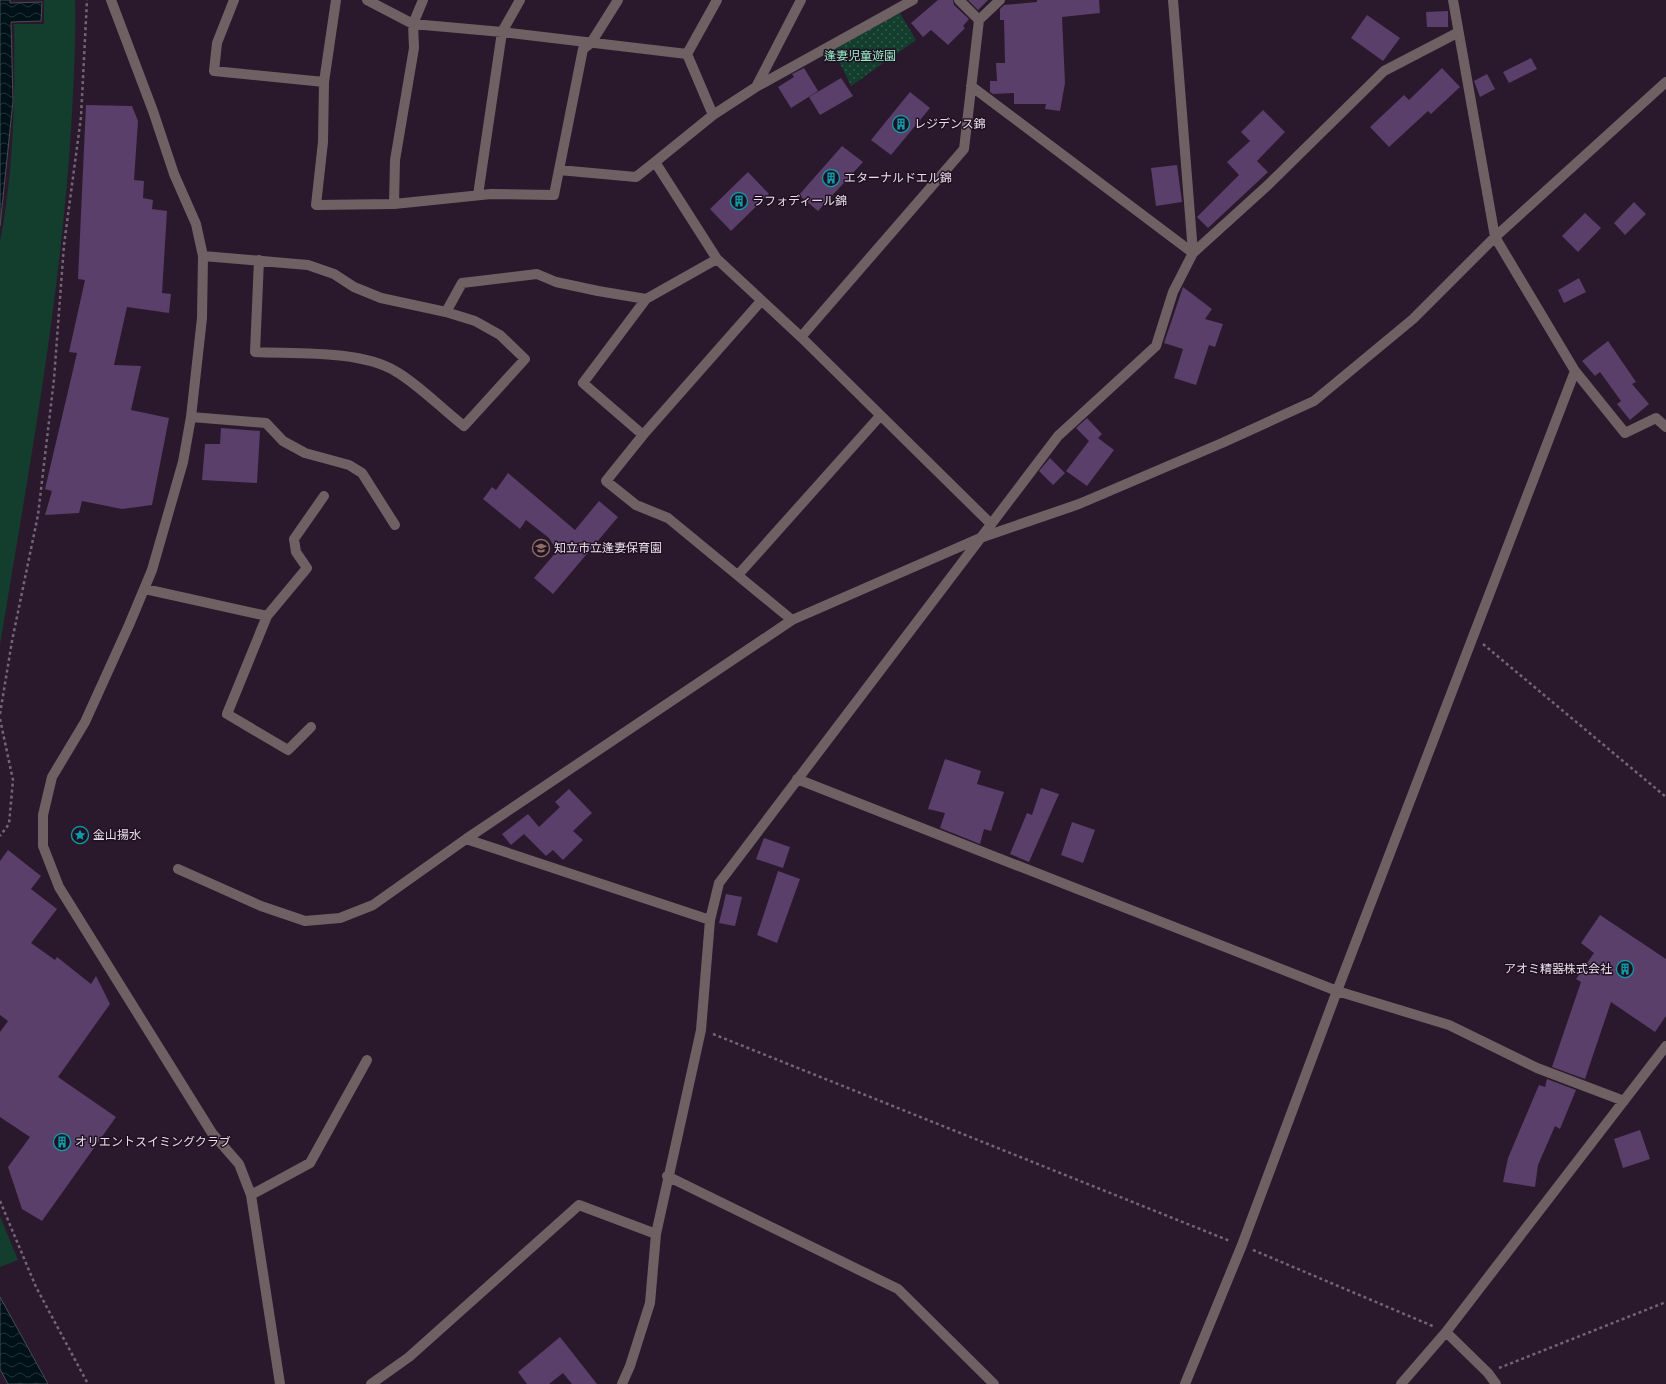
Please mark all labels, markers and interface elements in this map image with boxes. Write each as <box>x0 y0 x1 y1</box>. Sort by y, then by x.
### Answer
park label: 逢妻児童遊園 <box>824 48 896 63</box>
building icon: レジデンス錦 <box>891 114 911 134</box>
place label: レジデンス錦 <box>914 116 986 131</box>
building icon: エターナルドエル錦 <box>821 168 841 188</box>
place label: エターナルドエル錦 <box>844 170 952 185</box>
building icon: ラフォディール錦 <box>729 191 749 211</box>
place label: ラフォディール錦 <box>752 193 847 208</box>
school or university icon: 知立市立逢妻保育園 <box>531 538 551 558</box>
place label: 知立市立逢妻保育園 <box>554 540 662 555</box>
place icon: 金山揚水 <box>70 825 90 845</box>
place label: 金山揚水 <box>93 827 141 842</box>
building icon: アオミ精器株式会社 <box>1615 959 1635 979</box>
place label: アオミ精器株式会社 <box>1504 961 1612 976</box>
building icon: オリエントスイミングクラブ <box>52 1132 72 1152</box>
place label: オリエントスイミングクラブ <box>75 1134 231 1149</box>

